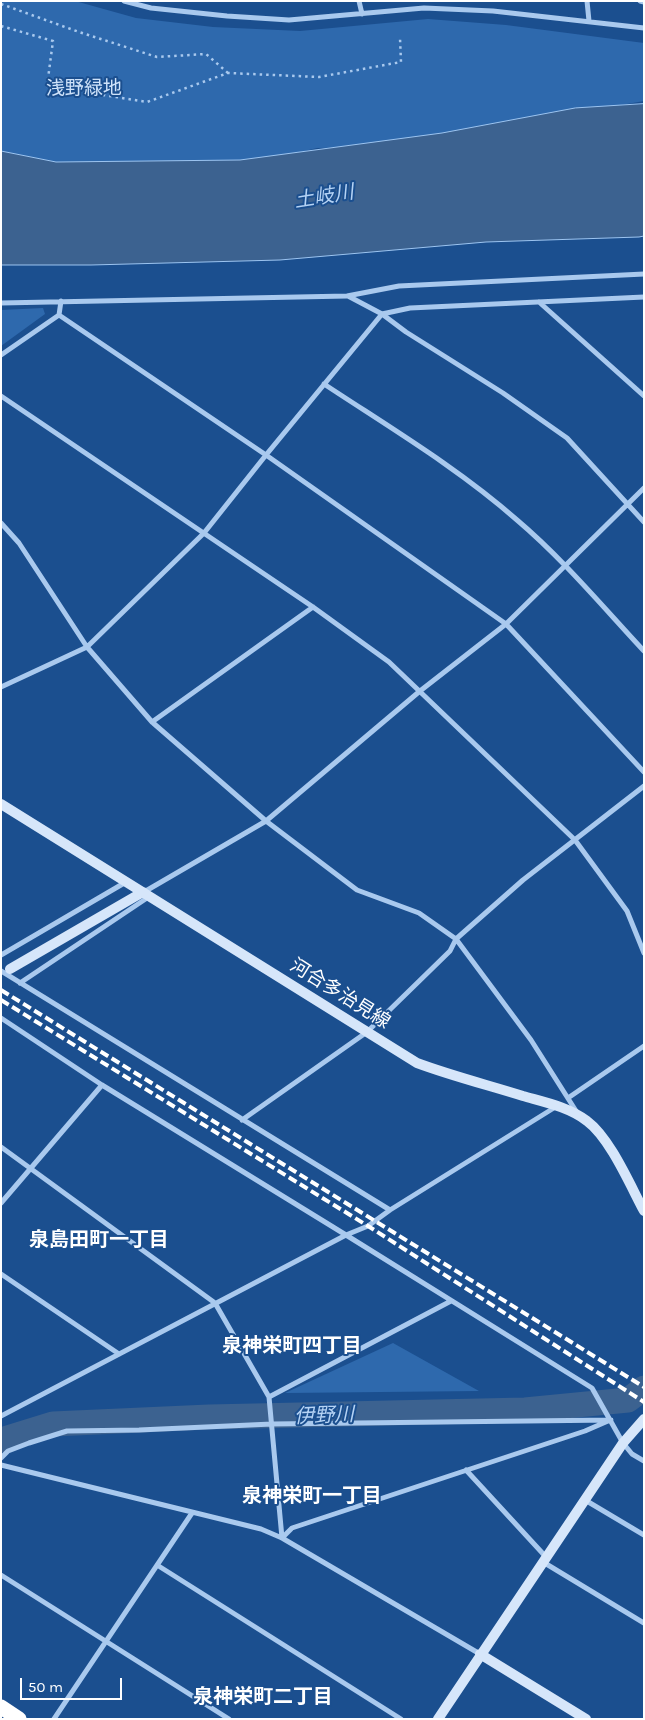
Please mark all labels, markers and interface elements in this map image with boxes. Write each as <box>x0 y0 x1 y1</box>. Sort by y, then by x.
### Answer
park label: 浅野緑地 <box>46 78 122 100</box>
water label: 土岐川 <box>292 180 356 214</box>
street label: 河合多治見線 <box>286 954 394 1034</box>
district label: 泉島田町一丁目 <box>29 1228 169 1252</box>
district label: 泉神栄町四丁目 <box>222 1334 362 1358</box>
water label: 伊野川 <box>294 1403 354 1429</box>
district label: 泉神栄町一丁目 <box>242 1484 382 1508</box>
scale bar <box>22 1668 125 1700</box>
text: 50 m <box>28 1678 63 1696</box>
district label: 泉神栄町二丁目 <box>193 1685 333 1709</box>

